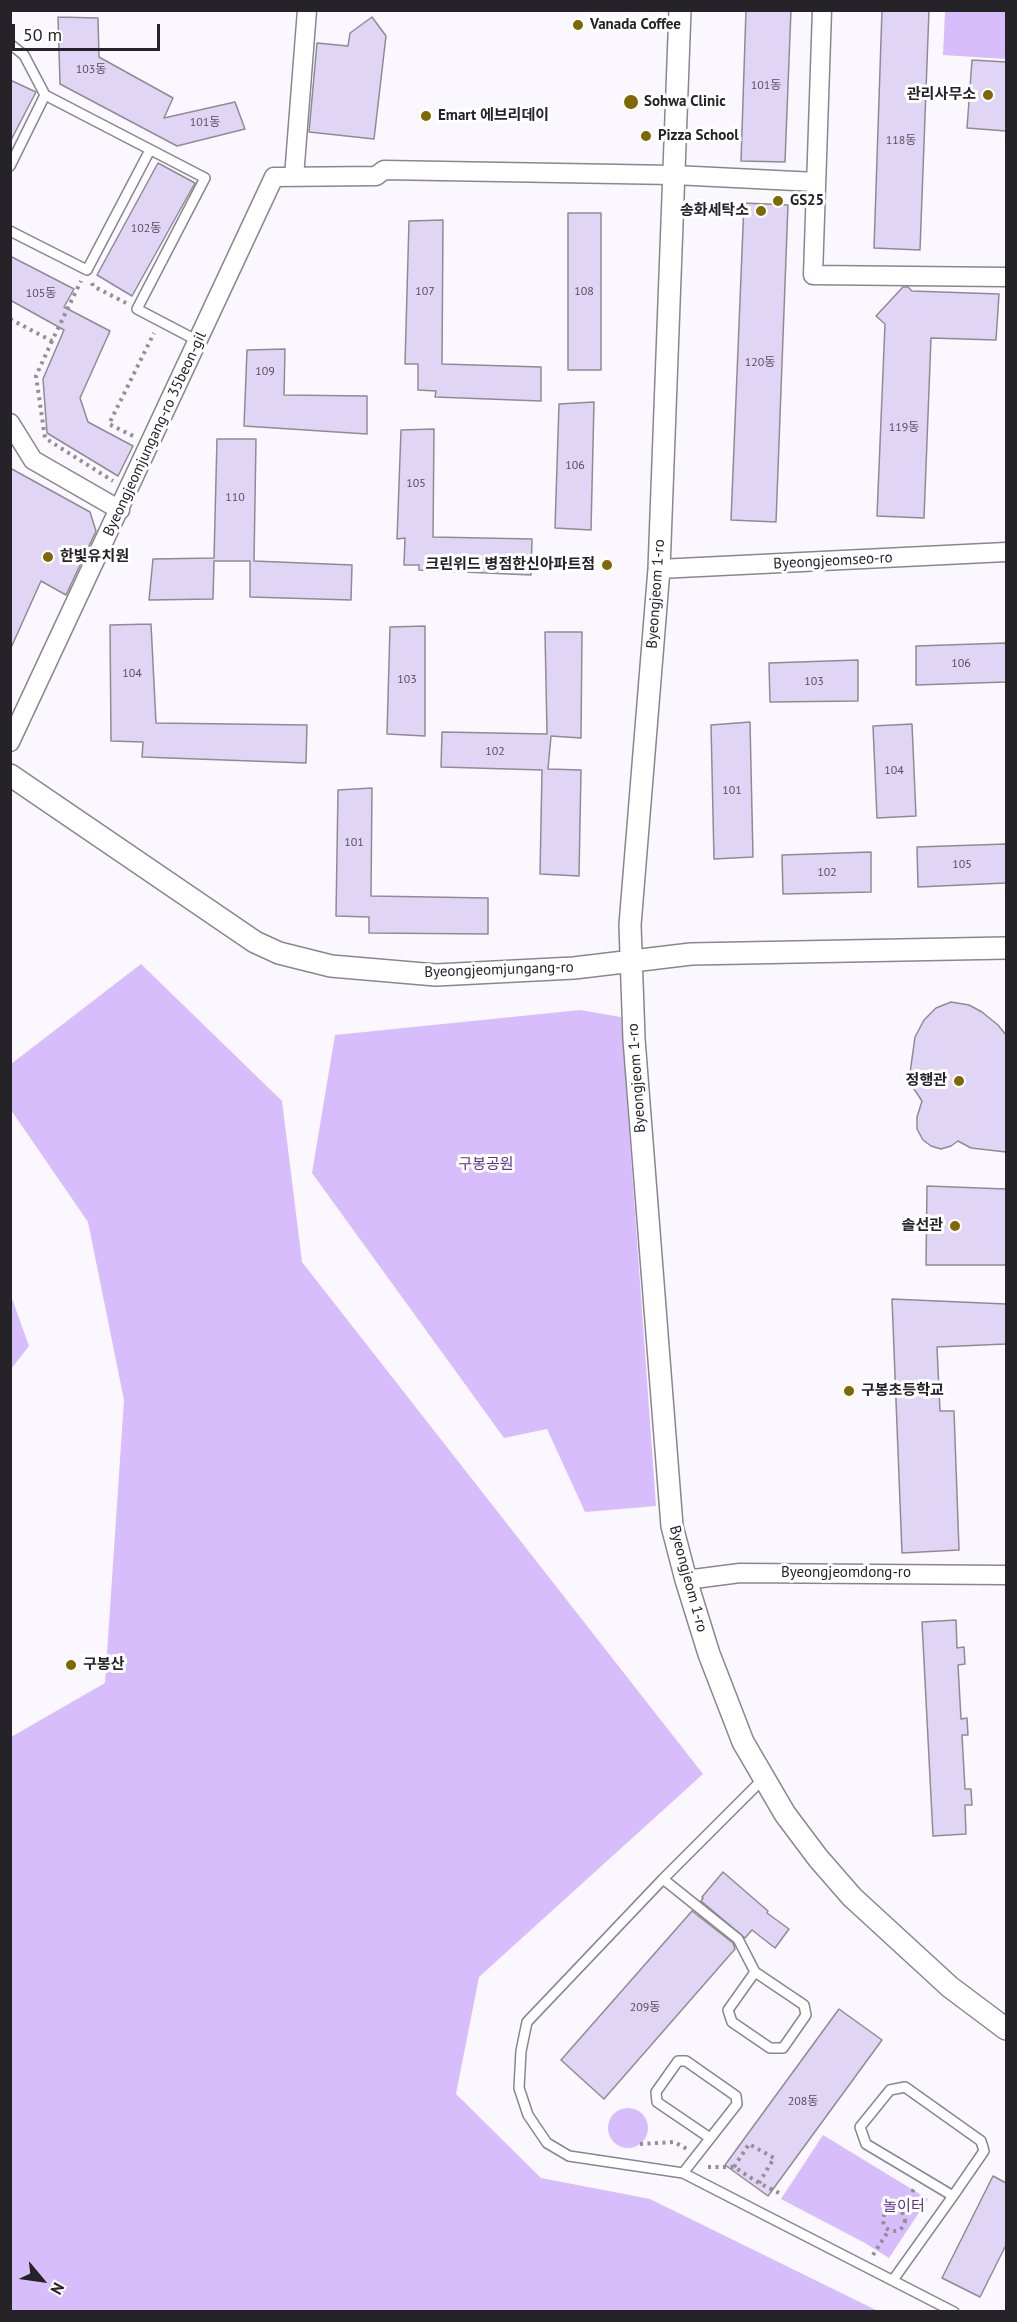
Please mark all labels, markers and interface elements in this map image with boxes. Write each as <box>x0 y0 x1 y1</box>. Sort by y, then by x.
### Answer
scale bar <box>15 12 164 50</box>
place label: Vanada Coffee <box>590 16 681 34</box>
marker: Vanada Coffee <box>571 18 585 32</box>
text: 50 m <box>23 23 62 46</box>
house number: 103동 <box>76 63 106 77</box>
house number: 101동 <box>751 79 781 93</box>
place label: 관리사무소 <box>907 86 976 104</box>
marker: 관리사무소 <box>981 88 995 102</box>
marker: Sohwa Clinic <box>622 93 640 111</box>
place label: Sohwa Clinic <box>644 93 726 111</box>
place label: Emart 에브리데이 <box>438 107 549 125</box>
marker: Emart 에브리데이 <box>419 109 433 123</box>
house number: 101동 <box>190 116 220 130</box>
place label: Pizza School <box>658 127 739 145</box>
marker: Pizza School <box>639 129 653 143</box>
house number: 118동 <box>886 134 916 148</box>
place label: GS25 <box>790 192 824 210</box>
marker: GS25 <box>771 194 785 208</box>
place label: 송화세탁소 <box>680 202 749 220</box>
marker: 송화세탁소 <box>754 204 768 218</box>
house number: 102동 <box>131 222 161 236</box>
house number: 107 <box>415 285 435 299</box>
house number: 108 <box>574 285 594 299</box>
house number: 105동 <box>26 287 56 301</box>
street label: Byeongjeomjungang-ro 35beon-gil <box>100 329 210 539</box>
house number: 120동 <box>745 356 775 370</box>
house number: 109 <box>255 365 275 379</box>
house number: 119동 <box>889 421 919 435</box>
house number: 106 <box>565 459 585 473</box>
house number: 105 <box>406 477 426 491</box>
house number: 110 <box>225 491 245 505</box>
street label: Byeongjeom 1-ro <box>643 539 669 649</box>
place label: 한빛유치원 <box>60 548 129 566</box>
street label: Byeongjeomseo-ro <box>773 549 893 573</box>
marker: 한빛유치원 <box>41 550 55 564</box>
place label: 크린위드 병점한신아파트점 <box>426 556 595 574</box>
marker: 크린위드 병점한신아파트점 <box>600 558 614 572</box>
house number: 106 <box>951 657 971 671</box>
house number: 104 <box>122 667 142 681</box>
house number: 103 <box>397 673 417 687</box>
house number: 103 <box>804 675 824 689</box>
house number: 102 <box>485 745 505 759</box>
house number: 104 <box>884 764 904 778</box>
house number: 101 <box>722 784 742 798</box>
house number: 101 <box>344 836 364 850</box>
house number: 105 <box>952 858 972 872</box>
house number: 102 <box>817 866 837 880</box>
street label: Byeongjeomjungang-ro <box>424 958 574 982</box>
street label: Byeongjeom 1-ro <box>624 1023 650 1133</box>
place label: 정행관 <box>906 1072 947 1090</box>
marker: 정행관 <box>952 1074 966 1088</box>
park label: 구봉공원 <box>458 1156 514 1174</box>
place label: 솔선관 <box>902 1217 943 1235</box>
marker: 솔선관 <box>948 1219 962 1233</box>
place label: 구봉초등학교 <box>861 1382 944 1400</box>
marker: 구봉초등학교 <box>842 1384 856 1398</box>
street label: Byeongjeom 1-ro <box>665 1524 711 1634</box>
street label: Byeongjeomdong-ro <box>781 1564 911 1582</box>
place label: 구봉산 <box>83 1656 124 1674</box>
marker: 구봉산 <box>64 1658 78 1672</box>
house number: 209동 <box>630 2001 660 2015</box>
house number: 208동 <box>788 2095 818 2109</box>
park label: 놀이터 <box>883 2198 925 2216</box>
north arrow <box>12 2250 72 2310</box>
text: N <box>46 2279 69 2298</box>

